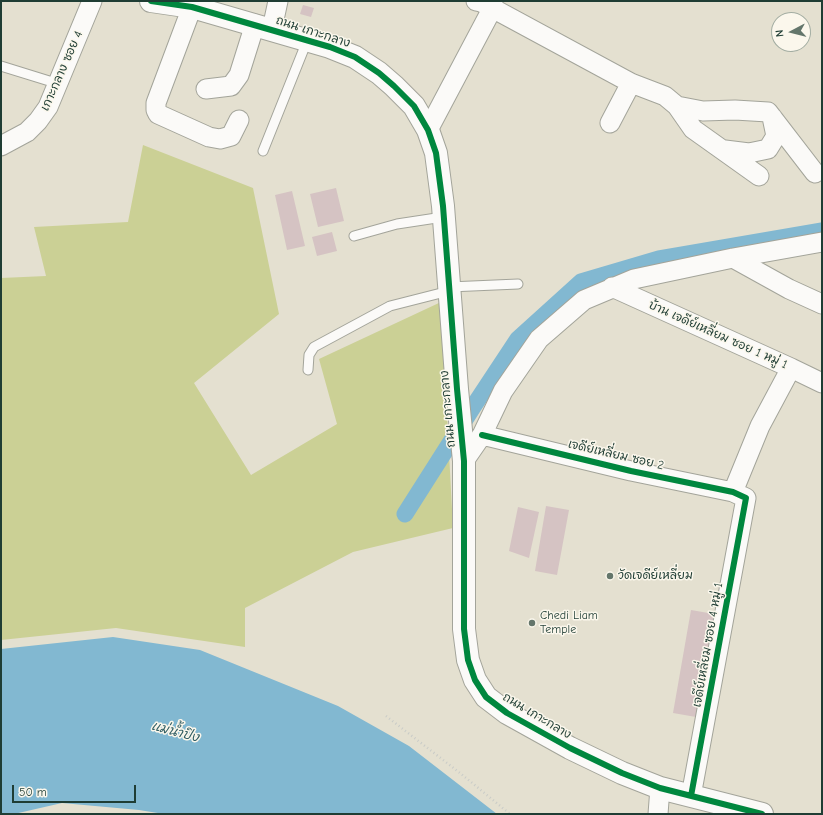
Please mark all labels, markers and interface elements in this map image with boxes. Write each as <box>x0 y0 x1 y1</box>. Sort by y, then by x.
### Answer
north arrow <box>771 12 811 52</box>
street label: ถนน เกาะกลาง <box>274 13 352 51</box>
street label: เกาะกลาง ซอย 4 <box>38 29 86 113</box>
text: N <box>773 29 786 38</box>
street label: บ้าน เจดีย์เหลี่ยม ซอย 1 หมู่ 1 <box>646 298 790 372</box>
street label: ถนน เกาะกลาง <box>437 370 459 448</box>
street label: เจดีย์เหลี่ยม ซอย 2 <box>567 437 665 473</box>
place label: วัดเจดีย์เหลี่ยม <box>618 569 693 583</box>
marker: วัดเจดีย์เหลี่ยม <box>605 571 615 581</box>
street label: เจดีย์เหลี่ยม ซอย 4 หมู่ 1 <box>690 582 726 708</box>
place label: Chedi Liam Temple <box>540 609 598 637</box>
marker: Chedi Liam Temple <box>527 618 537 628</box>
street label: ถนน เกาะกลาง <box>500 690 574 742</box>
water label: แม่น้ำปิง <box>150 718 200 746</box>
scale bar <box>14 777 138 803</box>
text: 50 m <box>19 785 47 799</box>

